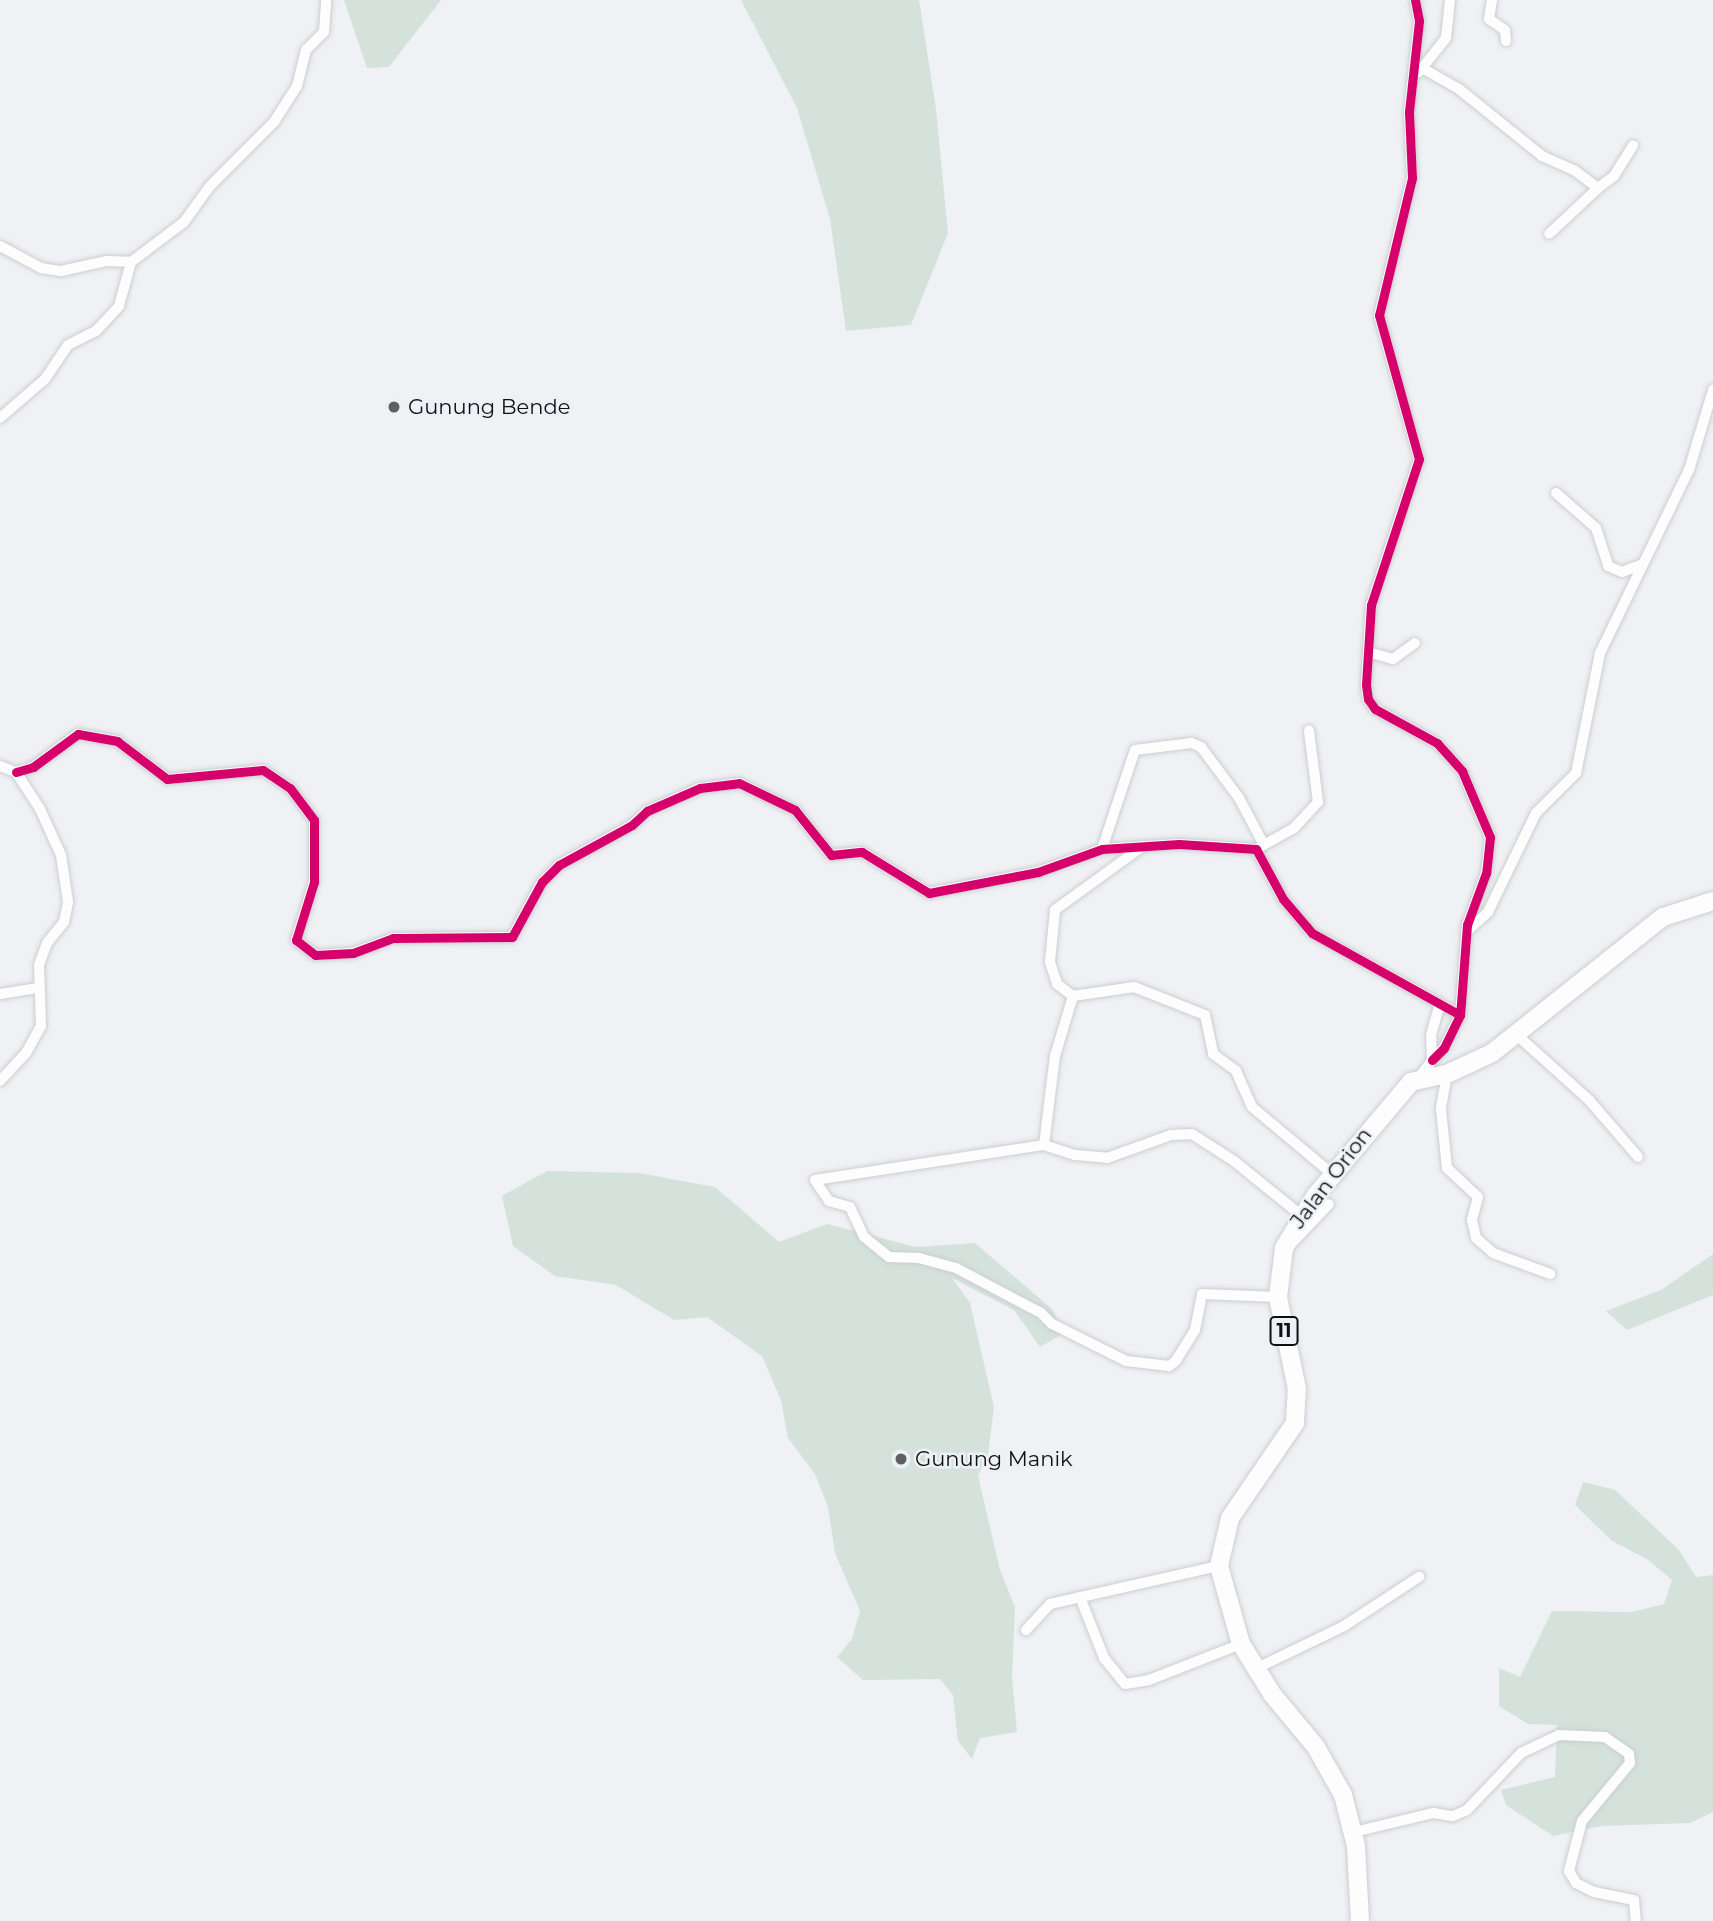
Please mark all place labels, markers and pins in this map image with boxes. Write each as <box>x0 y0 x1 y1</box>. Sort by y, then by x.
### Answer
place label: Gunung Bende <box>408 394 570 420</box>
marker: Gunung Bende <box>386 399 402 415</box>
place label: Gunung Manik <box>915 1446 1073 1472</box>
marker: Gunung Manik <box>893 1451 909 1467</box>

